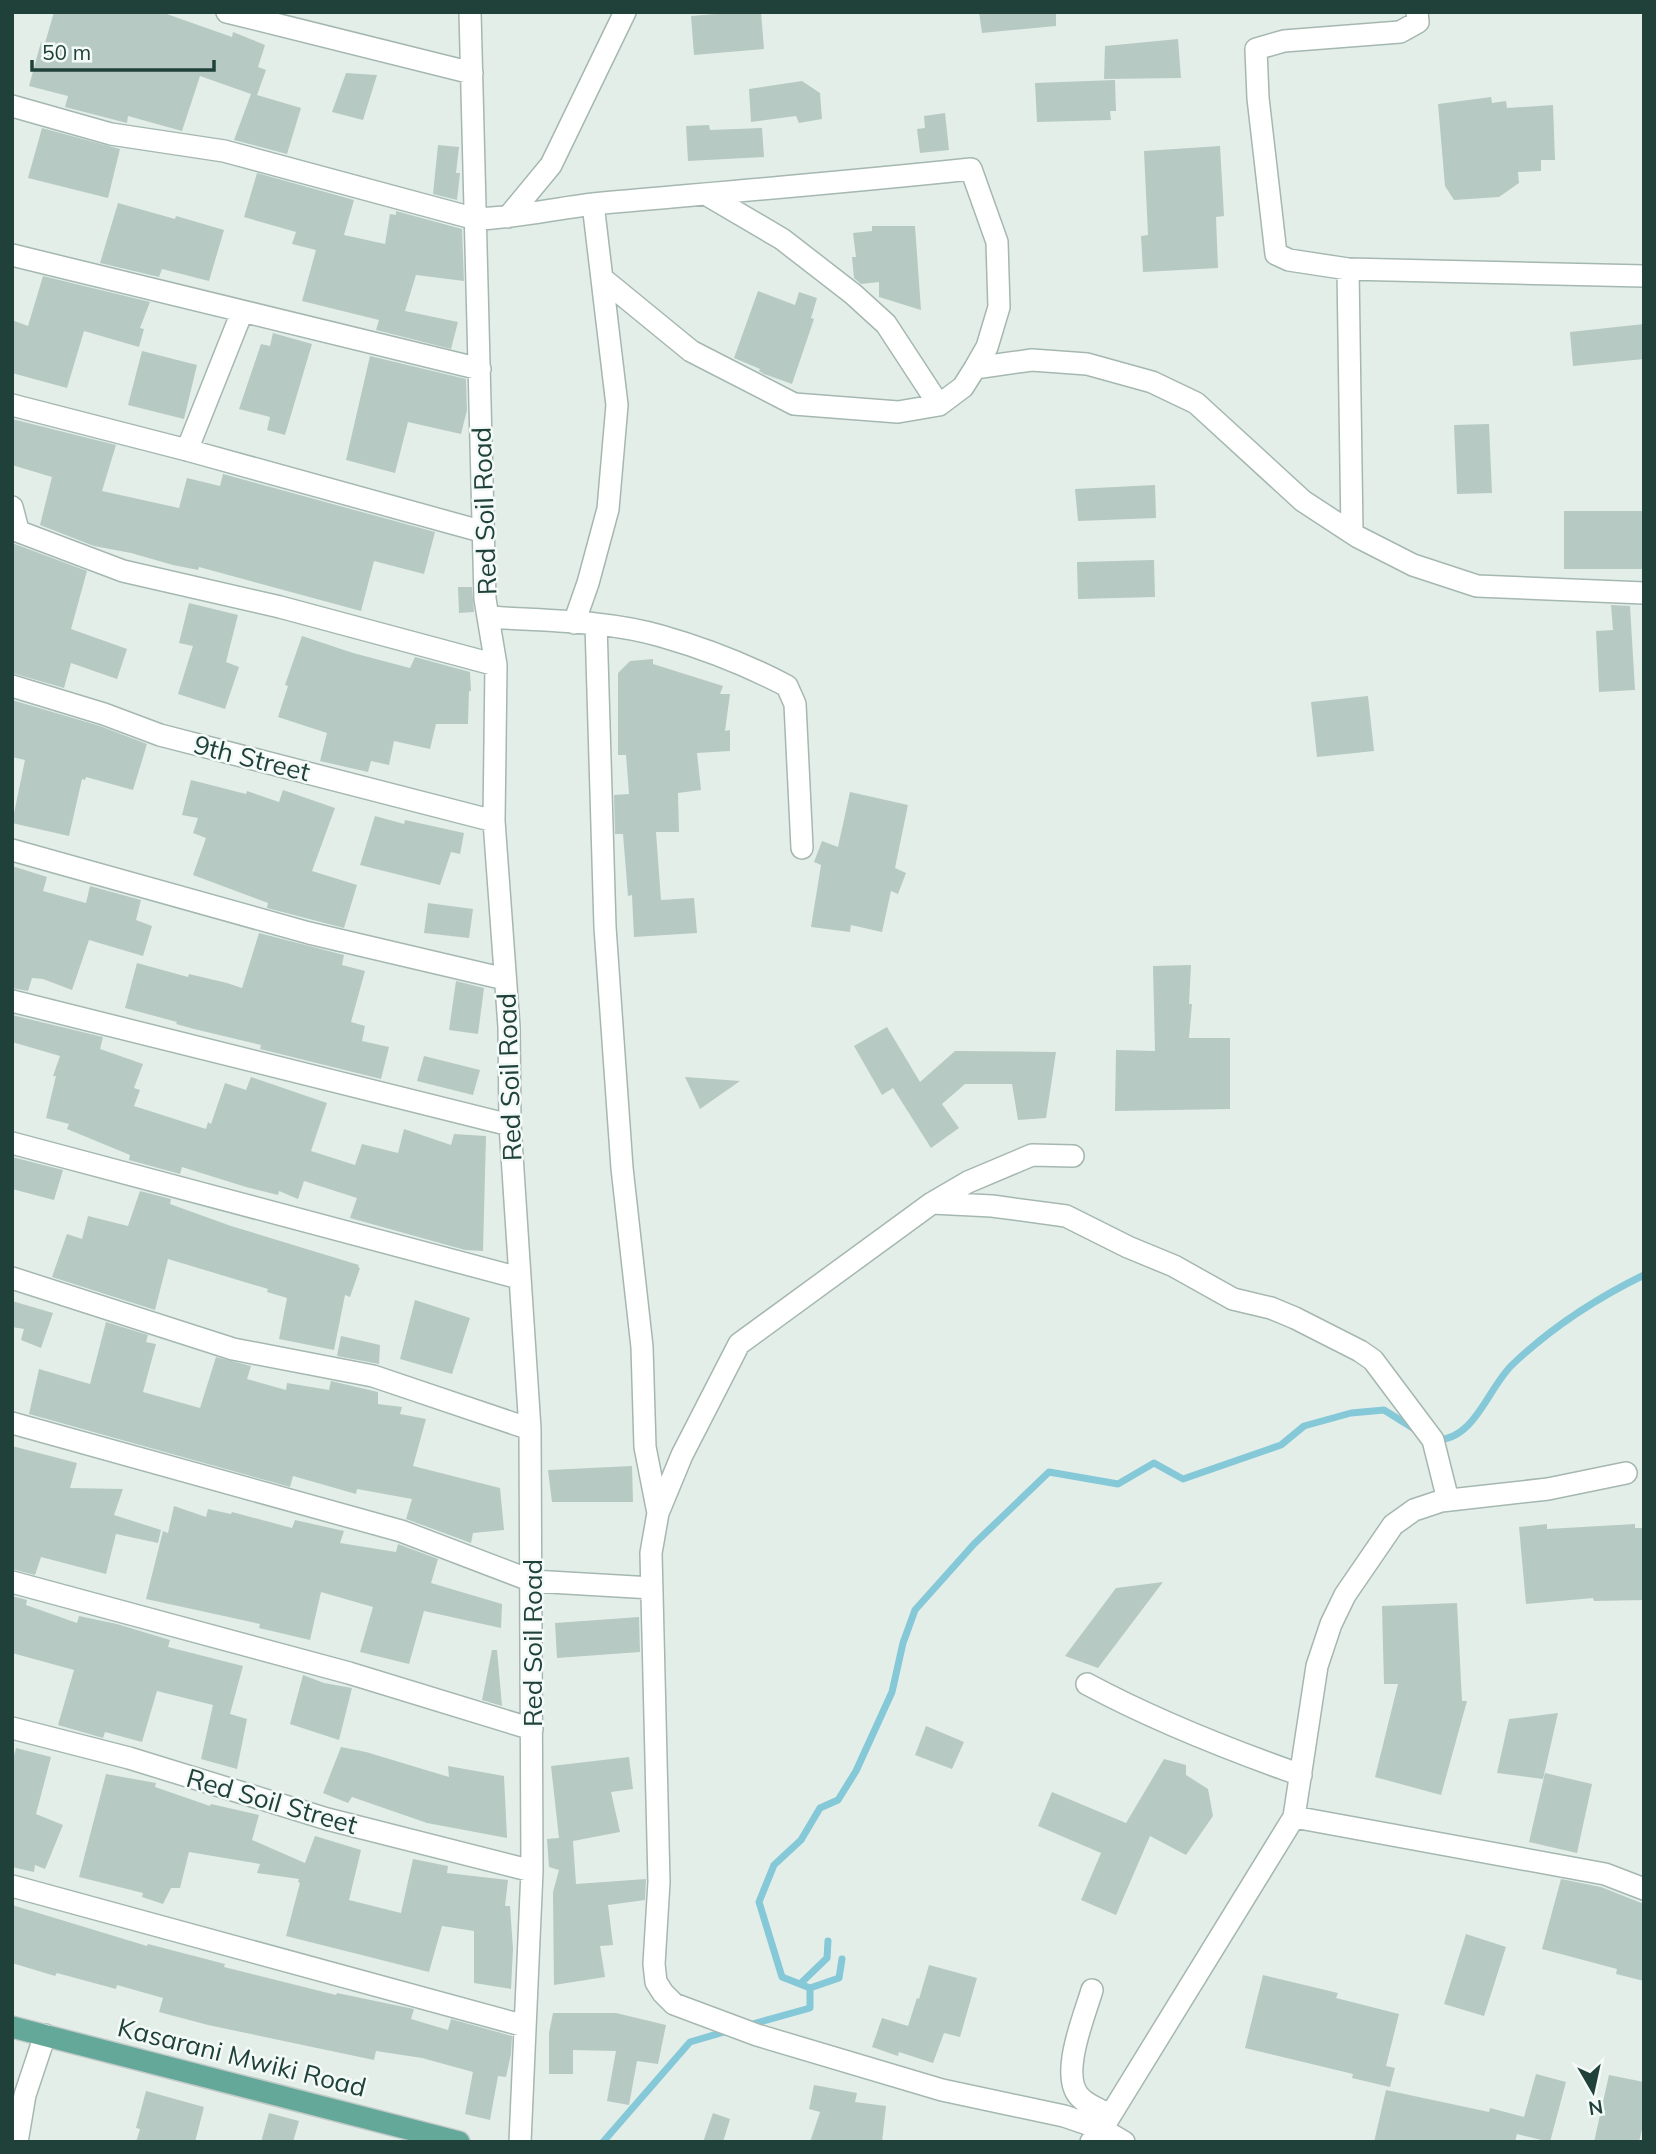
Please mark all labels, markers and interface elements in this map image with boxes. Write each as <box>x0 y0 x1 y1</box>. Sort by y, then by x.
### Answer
scale bar <box>32 28 214 72</box>
text: 50 m <box>42 39 91 65</box>
street label: Red Soil Road <box>465 426 503 596</box>
street label: 9th Street <box>190 728 314 788</box>
street label: Red Soil Road <box>490 992 528 1162</box>
street label: Red Soil Road <box>516 1559 549 1727</box>
street label: Red Soil Street <box>183 1761 361 1841</box>
street label: Kasarani Mwiki Road <box>114 2010 370 2104</box>
north arrow <box>1558 2056 1628 2126</box>
text: N <box>1587 2095 1605 2121</box>

